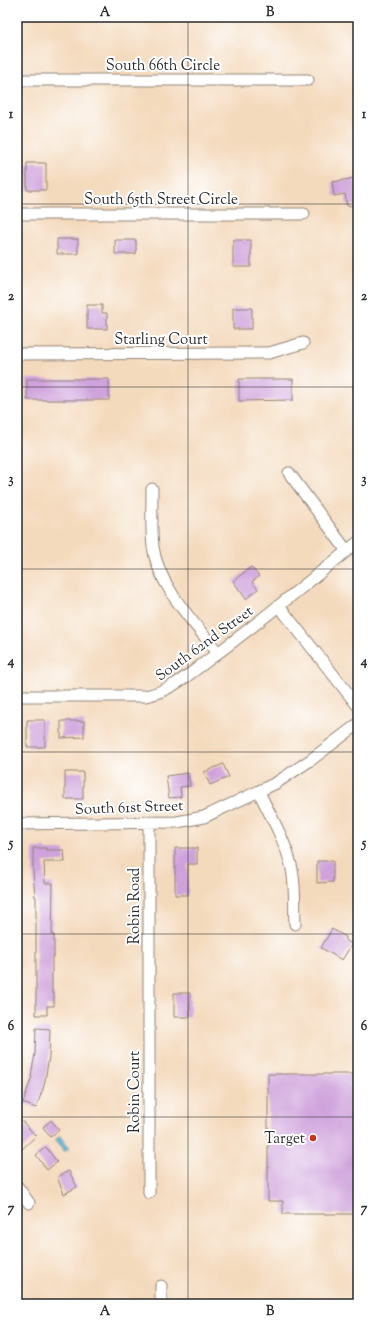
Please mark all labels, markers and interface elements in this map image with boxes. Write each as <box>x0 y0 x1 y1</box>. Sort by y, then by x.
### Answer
text: A <box>100 4 111 22</box>
text: B <box>266 4 275 22</box>
street label: South 66th Circle <box>106 56 220 77</box>
text: 1 <box>9 106 14 124</box>
text: 1 <box>362 106 367 124</box>
street label: South 65th Street Circle <box>84 190 238 211</box>
text: 2 <box>8 288 15 306</box>
text: 2 <box>361 288 368 306</box>
street label: Starling Court <box>114 330 208 351</box>
text: 3 <box>8 471 14 489</box>
text: 3 <box>361 471 367 489</box>
street label: South 62nd Street <box>152 602 258 687</box>
text: 4 <box>7 653 15 671</box>
text: 4 <box>360 653 368 671</box>
street label: South 61st Street <box>75 796 184 821</box>
text: 5 <box>8 835 14 853</box>
text: 5 <box>361 835 367 853</box>
street label: Robin Road <box>125 867 146 944</box>
text: 6 <box>8 1018 15 1036</box>
text: 6 <box>361 1018 368 1036</box>
street label: Robin Court <box>125 1051 146 1133</box>
place label: Target <box>264 1129 305 1150</box>
marker: Target <box>308 1133 318 1143</box>
text: 7 <box>8 1200 15 1218</box>
text: 7 <box>361 1200 368 1218</box>
text: A <box>100 1303 111 1321</box>
text: B <box>266 1303 275 1321</box>

